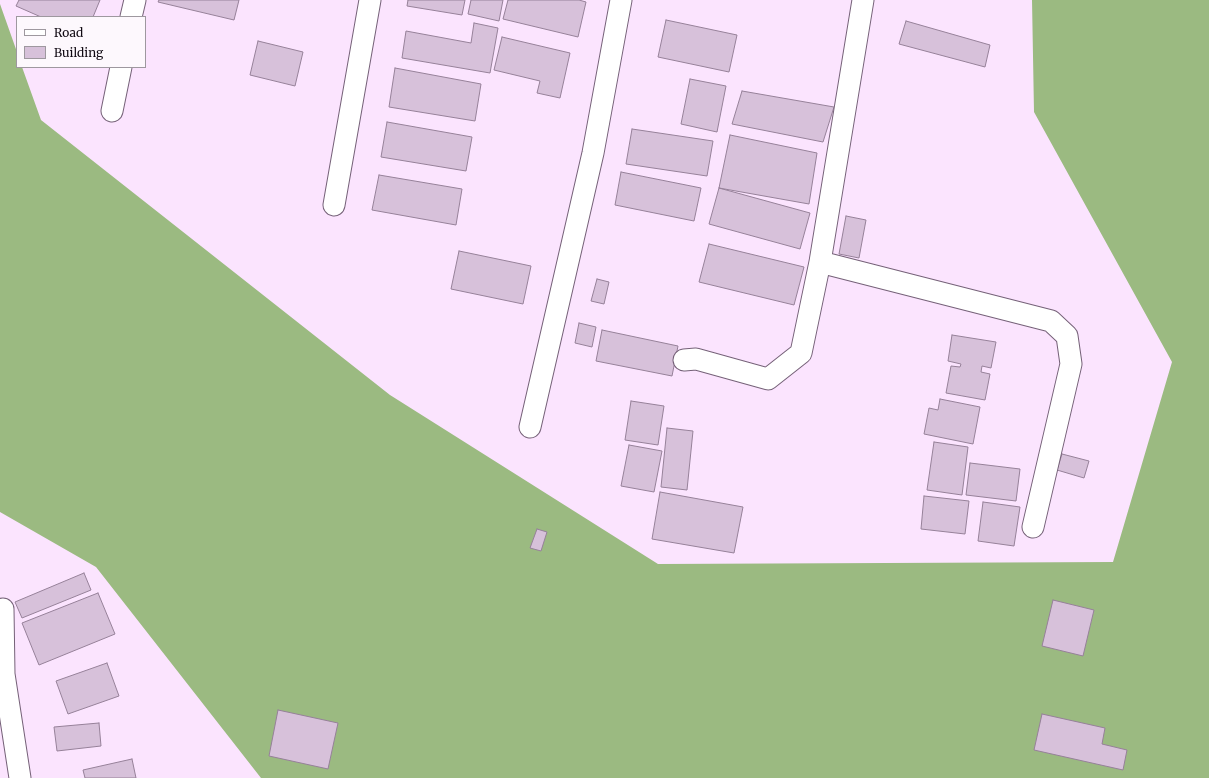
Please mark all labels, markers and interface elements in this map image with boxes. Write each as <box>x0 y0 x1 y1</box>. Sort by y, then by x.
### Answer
legend <box>16 16 146 68</box>
text: Road <box>54 25 83 40</box>
text: Building <box>54 45 103 60</box>

